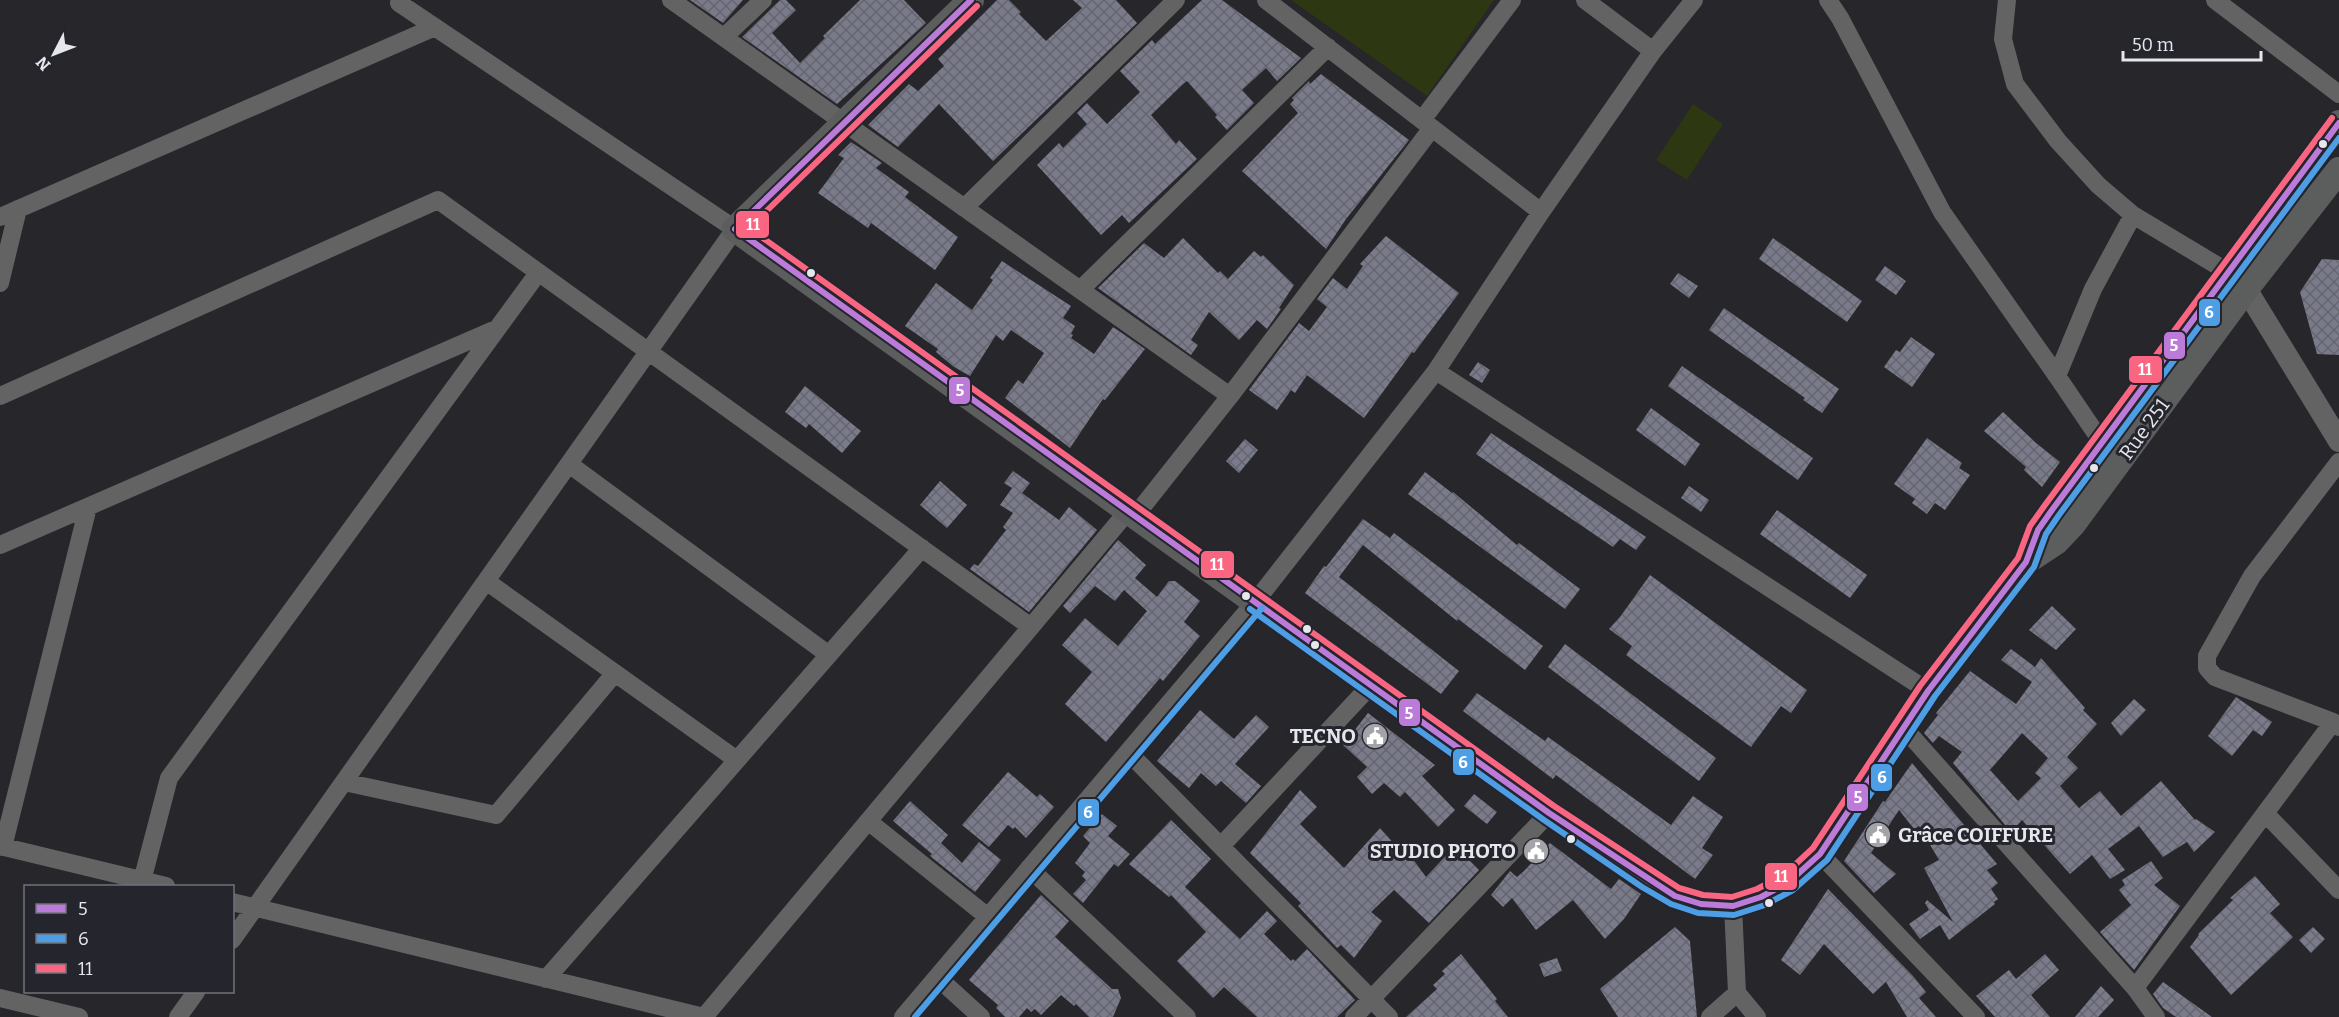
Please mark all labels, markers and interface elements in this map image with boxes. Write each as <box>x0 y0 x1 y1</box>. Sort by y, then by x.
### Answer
north arrow <box>24 24 84 84</box>
scale bar <box>2123 24 2261 62</box>
text: 50 m <box>2132 34 2174 56</box>
text: N <box>32 53 54 75</box>
unlabelled marker <box>2317 138 2329 150</box>
line badge: 11 <box>735 210 770 239</box>
text: 11 <box>746 215 760 234</box>
unlabelled marker <box>805 267 817 279</box>
line badge: 6 <box>2198 298 2221 327</box>
text: 6 <box>2204 303 2214 322</box>
line badge: 5 <box>2163 331 2186 360</box>
text: 5 <box>2170 336 2179 355</box>
line badge: 11 <box>2128 355 2163 384</box>
text: 11 <box>2138 360 2152 379</box>
line badge: 5 <box>948 376 971 405</box>
text: 5 <box>956 381 965 400</box>
street label: Rue 251 <box>2114 394 2174 464</box>
unlabelled marker <box>2088 462 2100 474</box>
line badge: 11 <box>1200 550 1235 579</box>
text: 11 <box>1210 555 1224 574</box>
unlabelled marker <box>1240 590 1252 602</box>
unlabelled marker <box>1301 623 1313 635</box>
unlabelled marker <box>1309 639 1321 651</box>
line badge: 5 <box>1398 698 1421 727</box>
text: 5 <box>1405 704 1414 723</box>
public building icon: TECNO <box>1360 721 1390 751</box>
place label: TECNO <box>1290 724 1356 748</box>
line badge: 6 <box>1452 748 1475 776</box>
text: 6 <box>1458 753 1468 772</box>
line badge: 6 <box>1870 763 1893 792</box>
text: 6 <box>1877 768 1887 787</box>
line badge: 5 <box>1846 783 1869 812</box>
text: 5 <box>1854 788 1863 807</box>
line badge: 6 <box>1077 798 1100 827</box>
text: 6 <box>1083 803 1093 822</box>
public building icon: Grâce COIFFURE <box>1863 820 1893 850</box>
place label: Grâce COIFFURE <box>1898 823 2053 847</box>
unlabelled marker <box>1565 833 1577 845</box>
public building icon: STUDIO PHOTO <box>1521 836 1551 866</box>
place label: STUDIO PHOTO <box>1370 839 1516 863</box>
line badge: 11 <box>1764 862 1798 891</box>
text: 11 <box>1774 867 1788 886</box>
legend <box>24 885 234 993</box>
unlabelled marker <box>1763 897 1775 909</box>
text: 5 <box>78 898 88 920</box>
text: 6 <box>78 928 89 950</box>
text: 11 <box>78 958 93 980</box>

